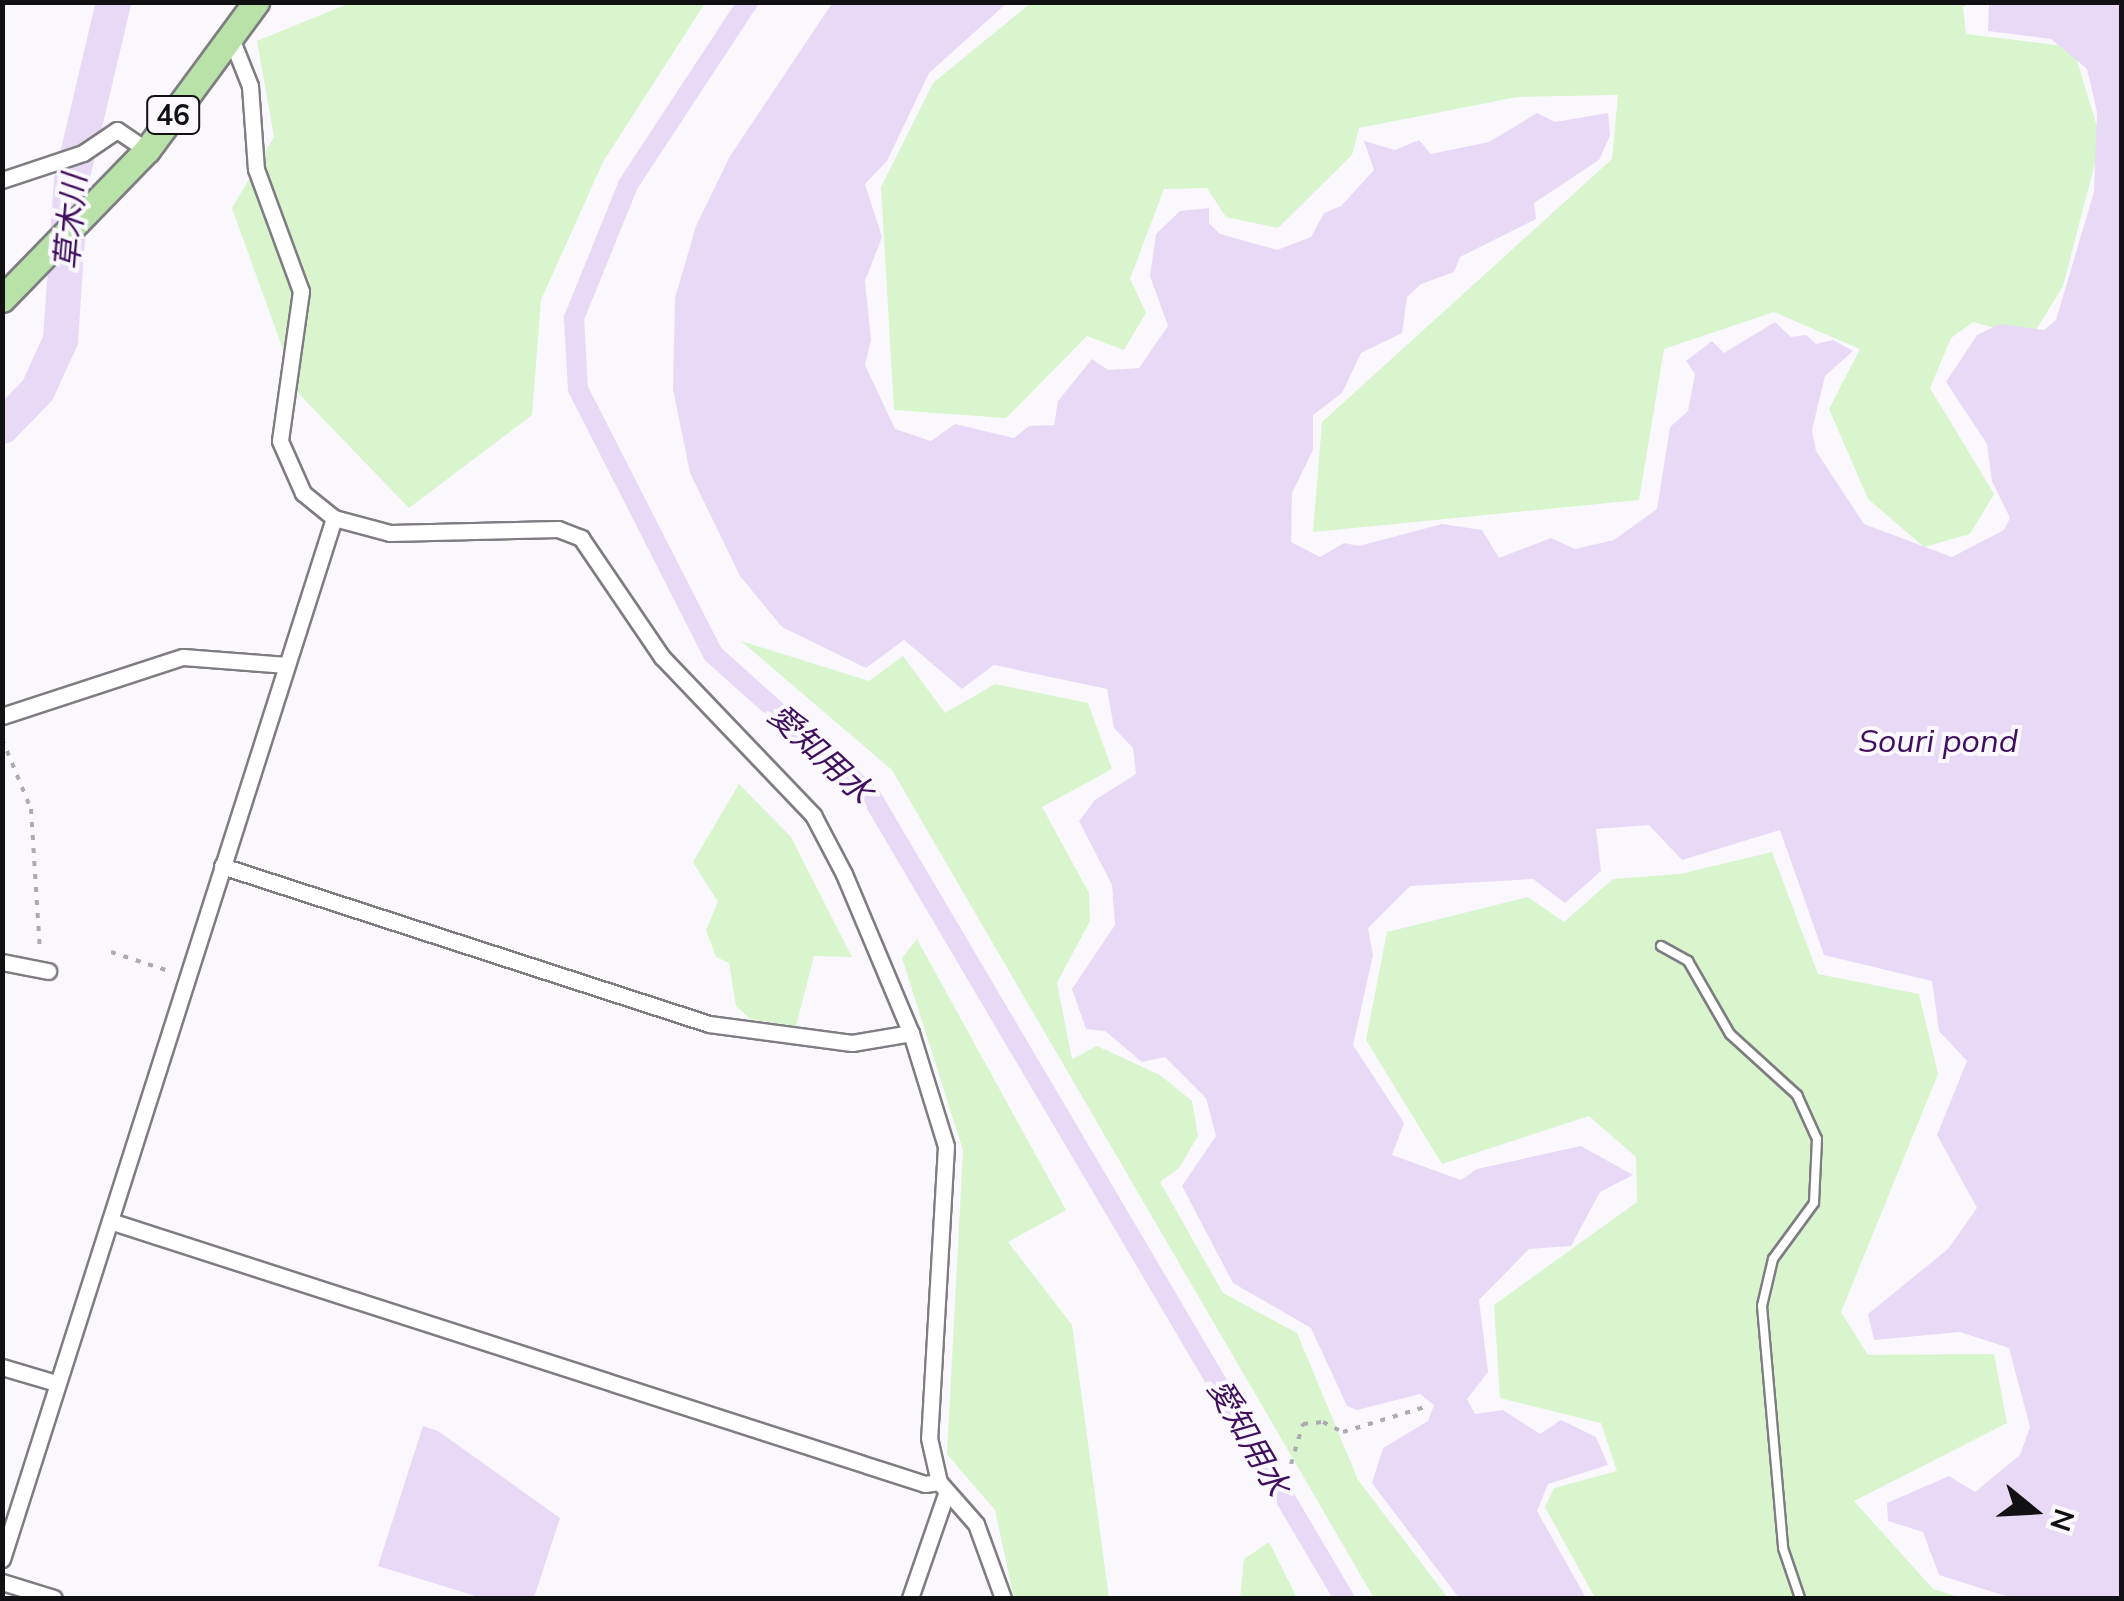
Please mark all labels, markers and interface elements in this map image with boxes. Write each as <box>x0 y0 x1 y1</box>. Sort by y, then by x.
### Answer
road number: 46 <box>146 92 200 138</box>
water label: 草木川 <box>47 173 93 271</box>
water label: 愛知用水 <box>761 695 881 811</box>
water label: Souri pond <box>1858 721 2018 759</box>
water label: 愛知用水 <box>1200 1372 1298 1502</box>
north arrow <box>1984 1461 2084 1561</box>
text: N <box>2043 1505 2083 1536</box>

